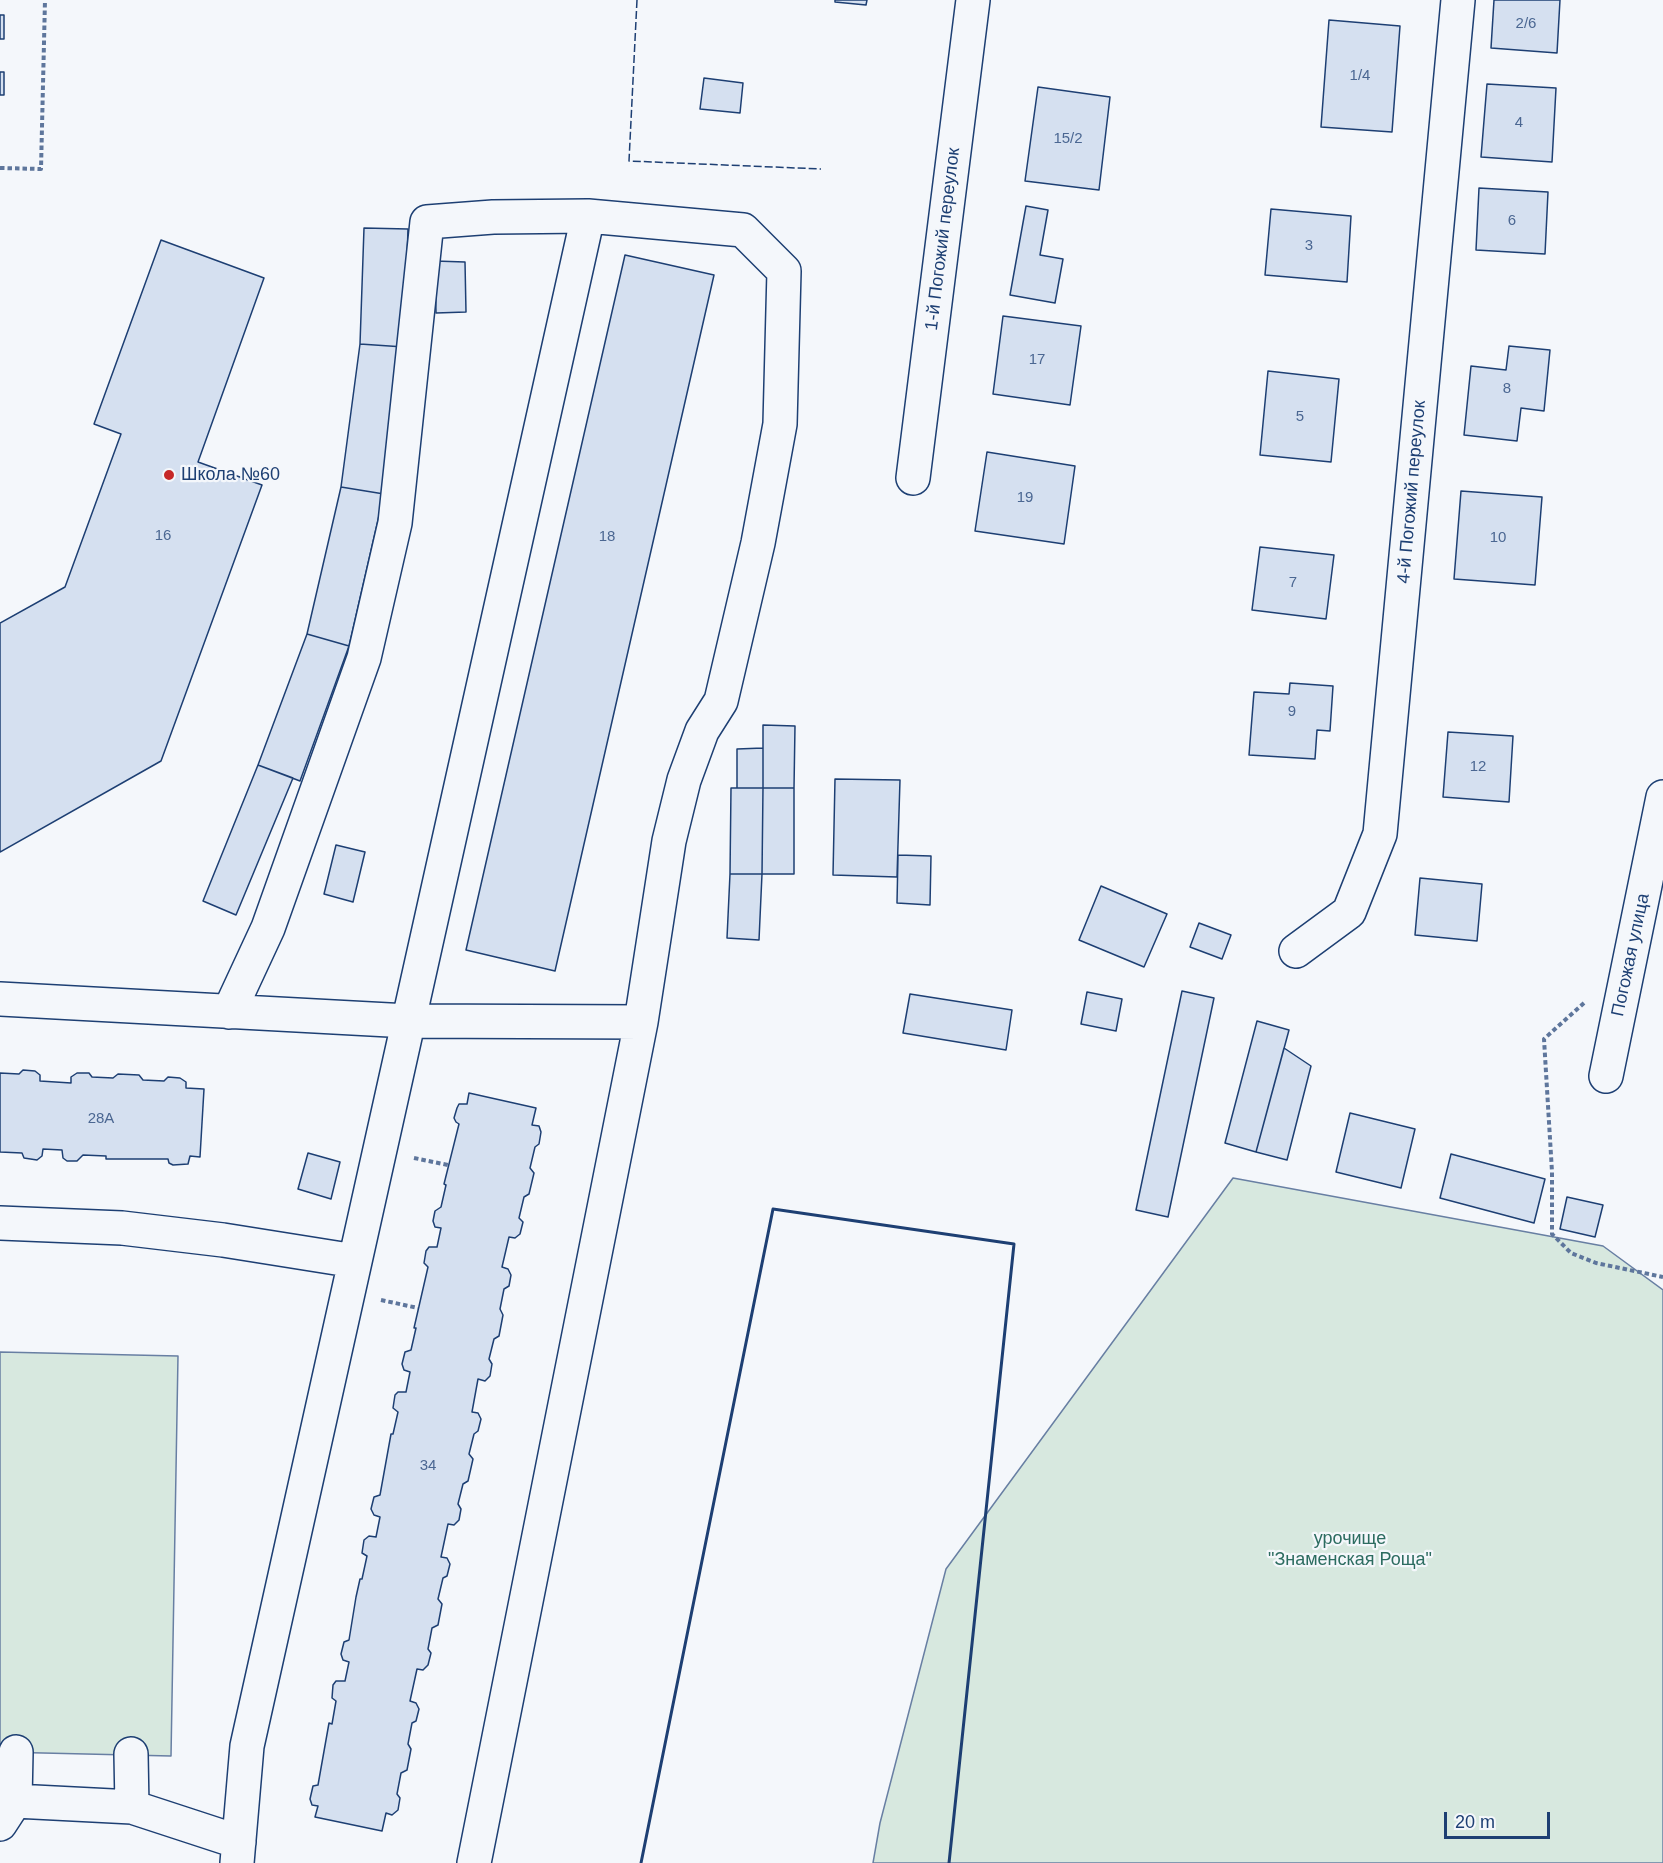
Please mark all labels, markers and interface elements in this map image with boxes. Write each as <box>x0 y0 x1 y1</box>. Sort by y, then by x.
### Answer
house number: 2/6 <box>1516 15 1536 33</box>
house number: 1/4 <box>1350 67 1370 85</box>
house number: 4 <box>1515 114 1523 132</box>
house number: 15/2 <box>1053 130 1083 148</box>
street label: 1-й Погожий переулок <box>921 146 965 332</box>
house number: 6 <box>1508 212 1516 230</box>
house number: 3 <box>1305 237 1313 255</box>
house number: 17 <box>1029 351 1045 369</box>
house number: 8 <box>1503 380 1511 398</box>
street label: 4-й Погожий переулок <box>1393 399 1431 585</box>
house number: 5 <box>1296 408 1304 426</box>
place label: Школа №60 <box>181 464 280 486</box>
marker: Школа №60 <box>162 468 176 482</box>
house number: 19 <box>1017 489 1033 507</box>
house number: 16 <box>155 527 171 545</box>
house number: 18 <box>599 528 615 546</box>
house number: 10 <box>1490 529 1506 547</box>
house number: 7 <box>1289 574 1297 592</box>
house number: 9 <box>1288 703 1296 721</box>
house number: 12 <box>1470 758 1486 776</box>
street label: Погожая улица <box>1607 892 1655 1018</box>
house number: 28А <box>88 1110 114 1128</box>
house number: 34 <box>420 1457 436 1475</box>
park label: урочище "Знаменская Роща" <box>1268 1528 1432 1570</box>
scale bar <box>1447 1800 1554 1838</box>
text: 20 m <box>1455 1812 1495 1832</box>

